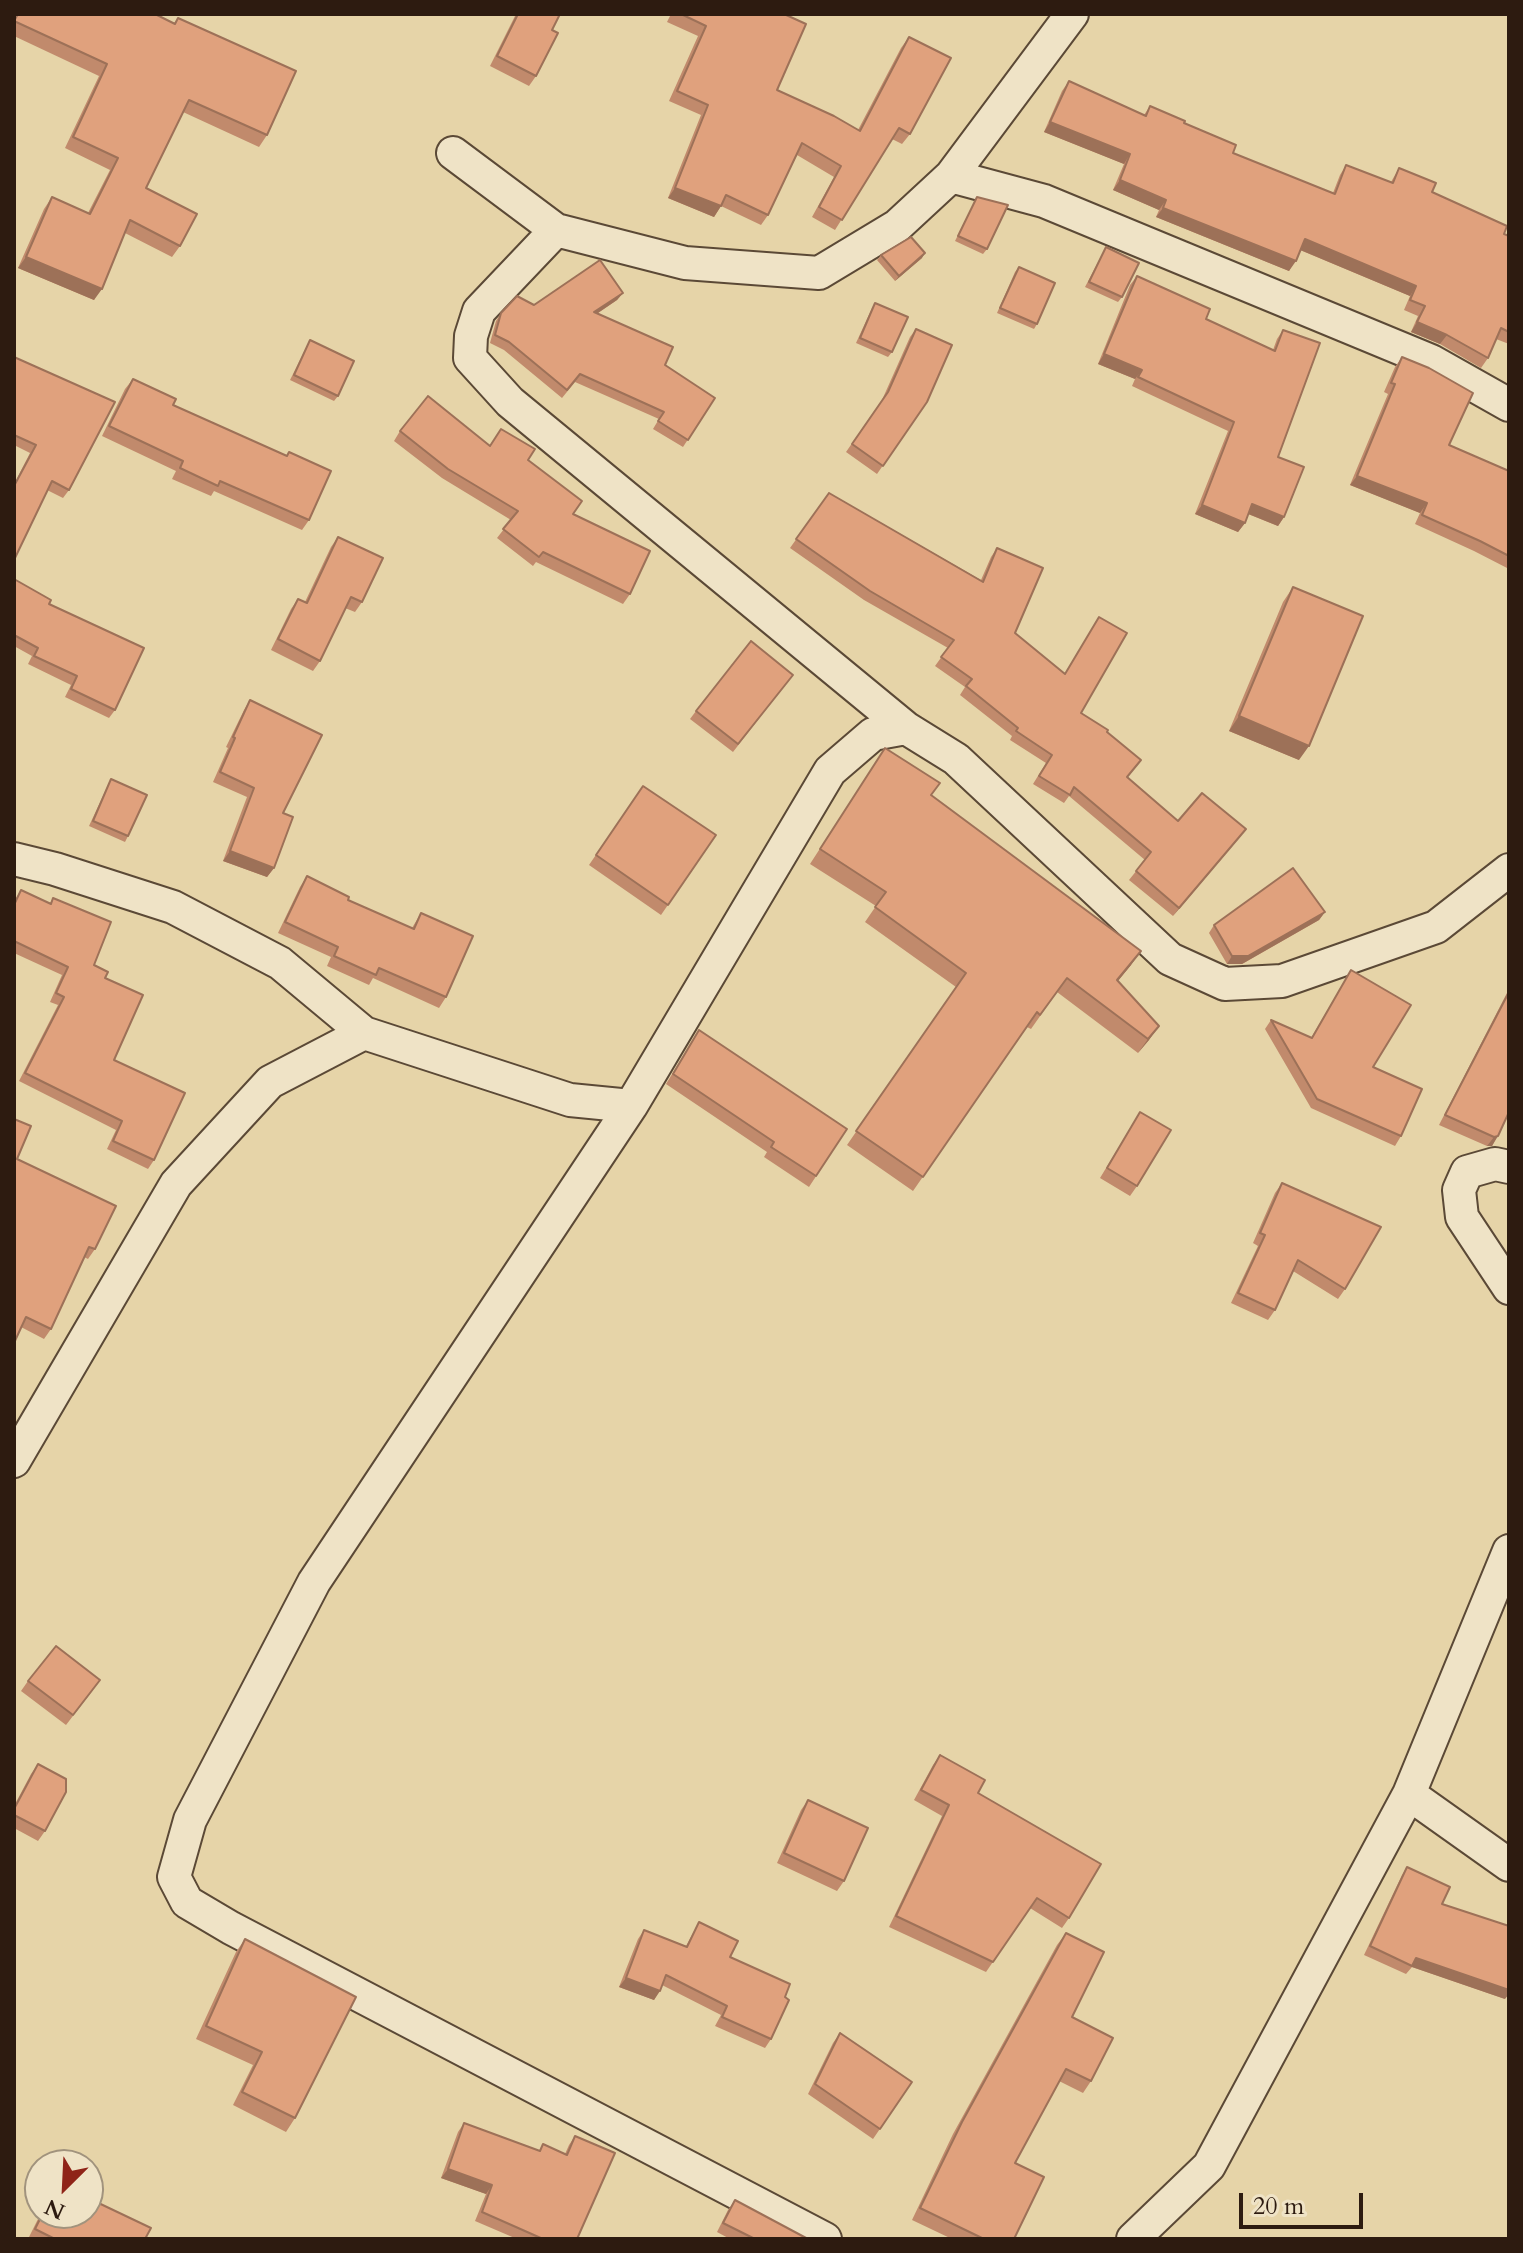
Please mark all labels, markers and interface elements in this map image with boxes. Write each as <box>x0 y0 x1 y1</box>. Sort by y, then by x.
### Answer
north arrow <box>24 2149 104 2229</box>
scale bar <box>1243 2177 1367 2227</box>
text: 20 m <box>1253 2190 1304 2223</box>
text: N <box>40 2192 70 2227</box>

